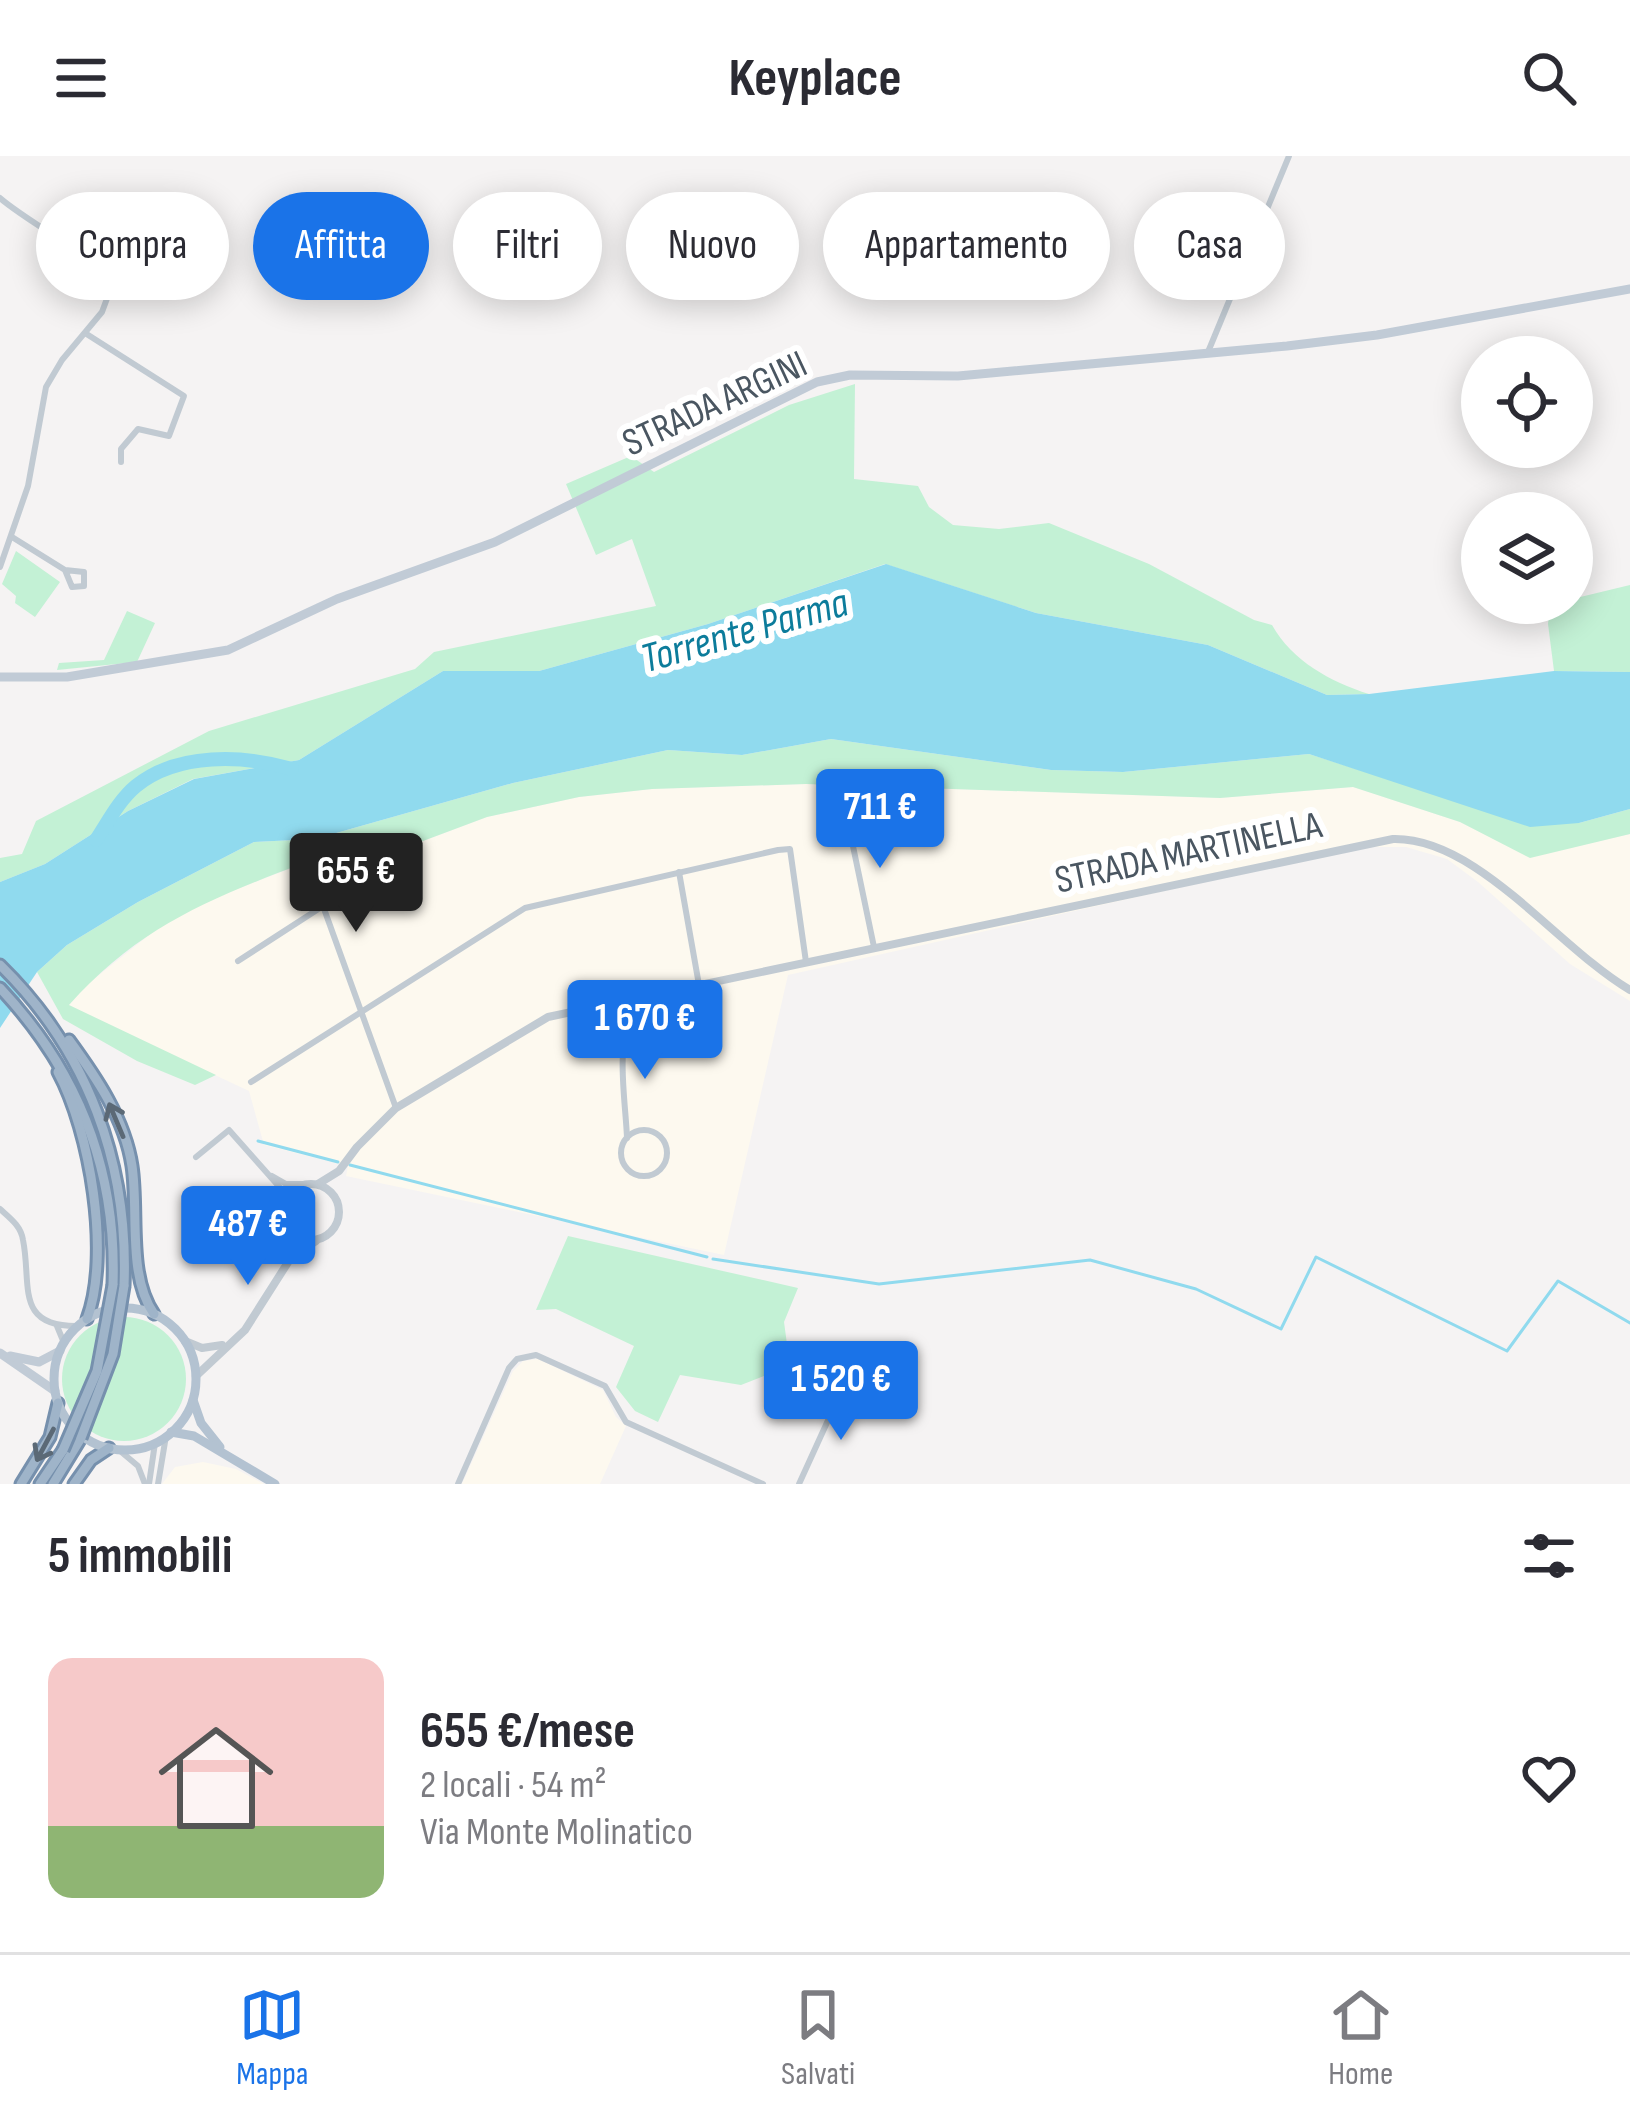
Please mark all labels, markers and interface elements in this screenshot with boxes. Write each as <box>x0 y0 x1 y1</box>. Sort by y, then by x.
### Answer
icon: menu <box>48 45 114 111</box>
icon: search <box>1516 45 1582 111</box>
text: Keyplace <box>729 46 901 111</box>
chip: Compra <box>36 192 229 300</box>
chip: Affitta <box>253 192 429 300</box>
chip: Filtri <box>453 192 602 300</box>
chip: Nuovo <box>626 192 799 300</box>
chip: Appartamento <box>823 192 1110 300</box>
chip: Casa <box>1134 192 1285 300</box>
map controls <box>1461 336 1593 624</box>
button: locate <box>1461 336 1593 468</box>
street label: STRADA ARGINI <box>615 341 815 467</box>
button: layers <box>1461 492 1593 624</box>
water label: Torrente Parma <box>635 578 854 685</box>
pin: 711 € <box>796 769 964 871</box>
text: 711 € <box>843 784 917 831</box>
street label: STRADA MARTINELLA <box>1051 802 1326 905</box>
pin: 655 € <box>272 833 440 935</box>
text: 655 € <box>317 848 395 895</box>
pin: 1 670 € <box>534 980 756 1082</box>
text: 1 670 € <box>594 995 696 1042</box>
one-way arrow <box>104 1102 126 1138</box>
pin: 487 € <box>164 1186 332 1288</box>
text: 487 € <box>208 1201 288 1248</box>
pin: 1 520 € <box>730 1341 952 1443</box>
text: 1 520 € <box>791 1356 891 1403</box>
one-way arrow <box>32 1427 55 1463</box>
icon: filters <box>1516 1523 1582 1589</box>
text: 5 immobili <box>48 1526 232 1587</box>
text: 655 €/mese <box>420 1701 635 1762</box>
icon: home <box>144 1706 288 1850</box>
icon: heart <box>1516 1745 1582 1811</box>
text: 2 locali · 54 m² <box>420 1762 607 1809</box>
text: Via Monte Molinatico <box>420 1809 693 1856</box>
tab: Mappa <box>236 1982 309 2094</box>
tab: Salvati <box>781 1982 855 2094</box>
tab: Home <box>1328 1982 1394 2094</box>

